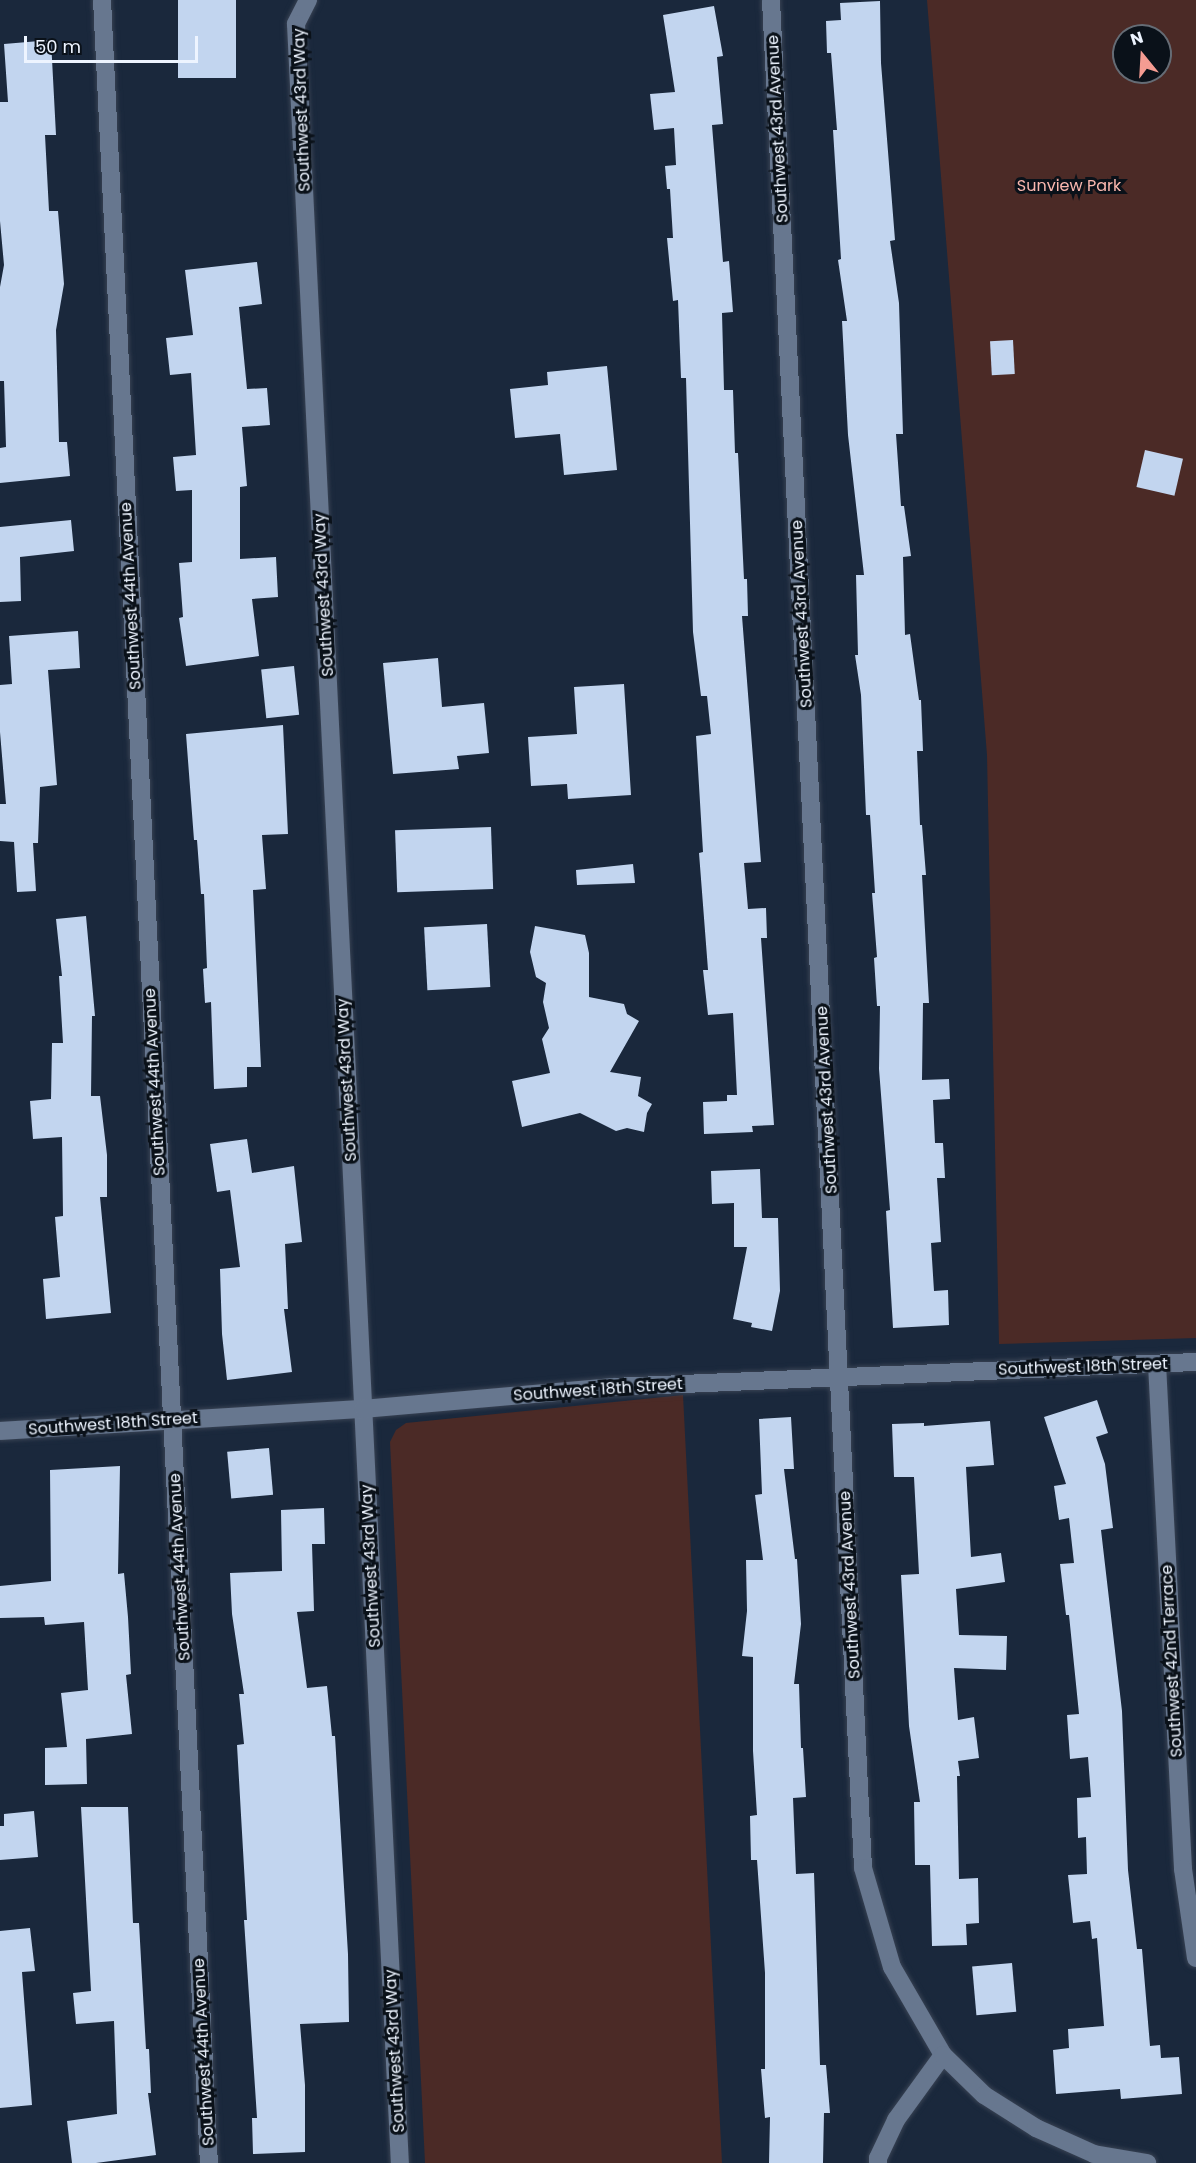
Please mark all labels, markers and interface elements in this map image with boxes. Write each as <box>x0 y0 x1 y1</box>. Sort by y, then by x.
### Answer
scale bar <box>27 24 201 62</box>
north arrow <box>1112 24 1172 84</box>
text: N <box>1128 26 1146 51</box>
street label: Southwest 43rd Way <box>290 28 314 192</box>
text: 50 m <box>35 34 81 59</box>
street label: Southwest 43rd Avenue <box>763 35 793 223</box>
park label: Sunview Park <box>1017 176 1121 196</box>
street label: Southwest 44th Avenue <box>116 502 146 690</box>
street label: Southwest 43rd Way <box>310 513 338 677</box>
street label: Southwest 43rd Avenue <box>787 520 817 708</box>
street label: Southwest 44th Avenue <box>140 988 170 1176</box>
street label: Southwest 43rd Way <box>333 998 361 1162</box>
street label: Southwest 43rd Avenue <box>812 1006 842 1194</box>
street label: Southwest 18th Street <box>998 1354 1168 1380</box>
street label: Southwest 18th Street <box>513 1375 683 1405</box>
street label: Southwest 18th Street <box>28 1409 198 1439</box>
street label: Southwest 44th Avenue <box>165 1473 195 1661</box>
street label: Southwest 43rd Way <box>357 1484 385 1648</box>
street label: Southwest 43rd Avenue <box>835 1491 865 1679</box>
street label: Southwest 42nd Terrace <box>1157 1564 1187 1758</box>
street label: Southwest 44th Avenue <box>189 1958 219 2146</box>
street label: Southwest 43rd Way <box>381 1969 409 2133</box>

